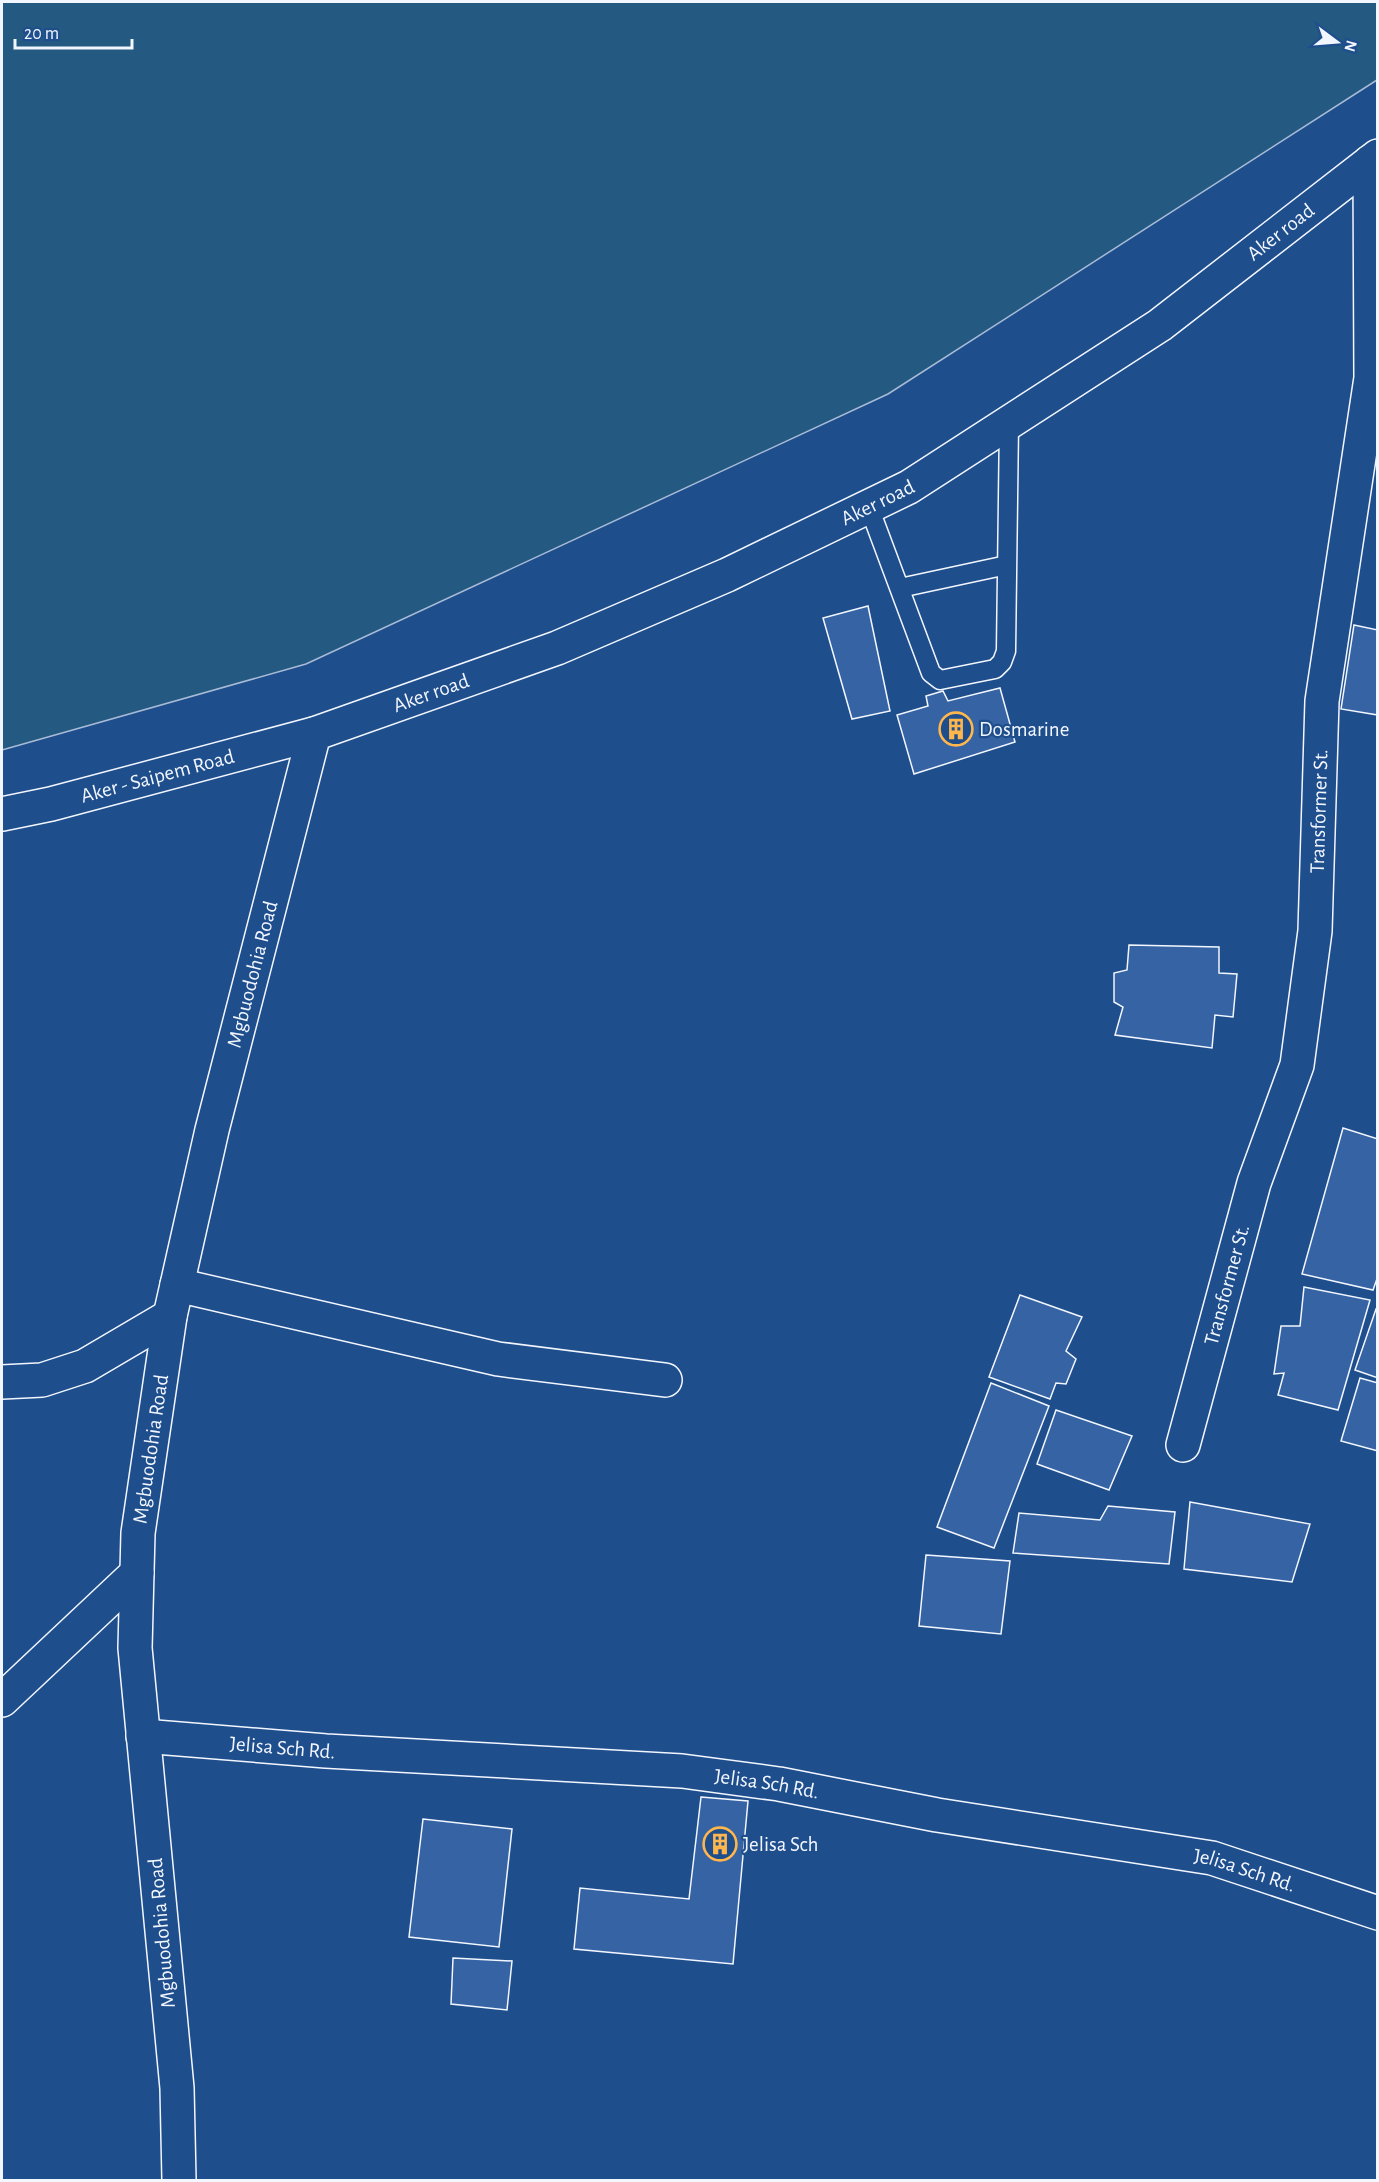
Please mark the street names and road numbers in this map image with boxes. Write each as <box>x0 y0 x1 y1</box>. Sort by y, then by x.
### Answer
street label: Aker road <box>1243 199 1318 264</box>
street label: Aker road <box>837 476 918 529</box>
street label: Aker road <box>390 670 472 716</box>
street label: Aker - Saipem Road <box>78 745 236 806</box>
street label: Transformer St. <box>1306 749 1331 874</box>
street label: Mgbuodohia Road <box>223 898 281 1050</box>
street label: Transformer St. <box>1200 1222 1253 1347</box>
street label: Mgbuodohia Road <box>129 1373 172 1525</box>
street label: Jelisa Sch Rd. <box>229 1733 336 1762</box>
street label: Jelisa Sch Rd. <box>713 1765 821 1802</box>
street label: Jelisa Sch Rd. <box>1192 1845 1298 1895</box>
street label: Mgbuodohia Road <box>145 1857 179 2009</box>

